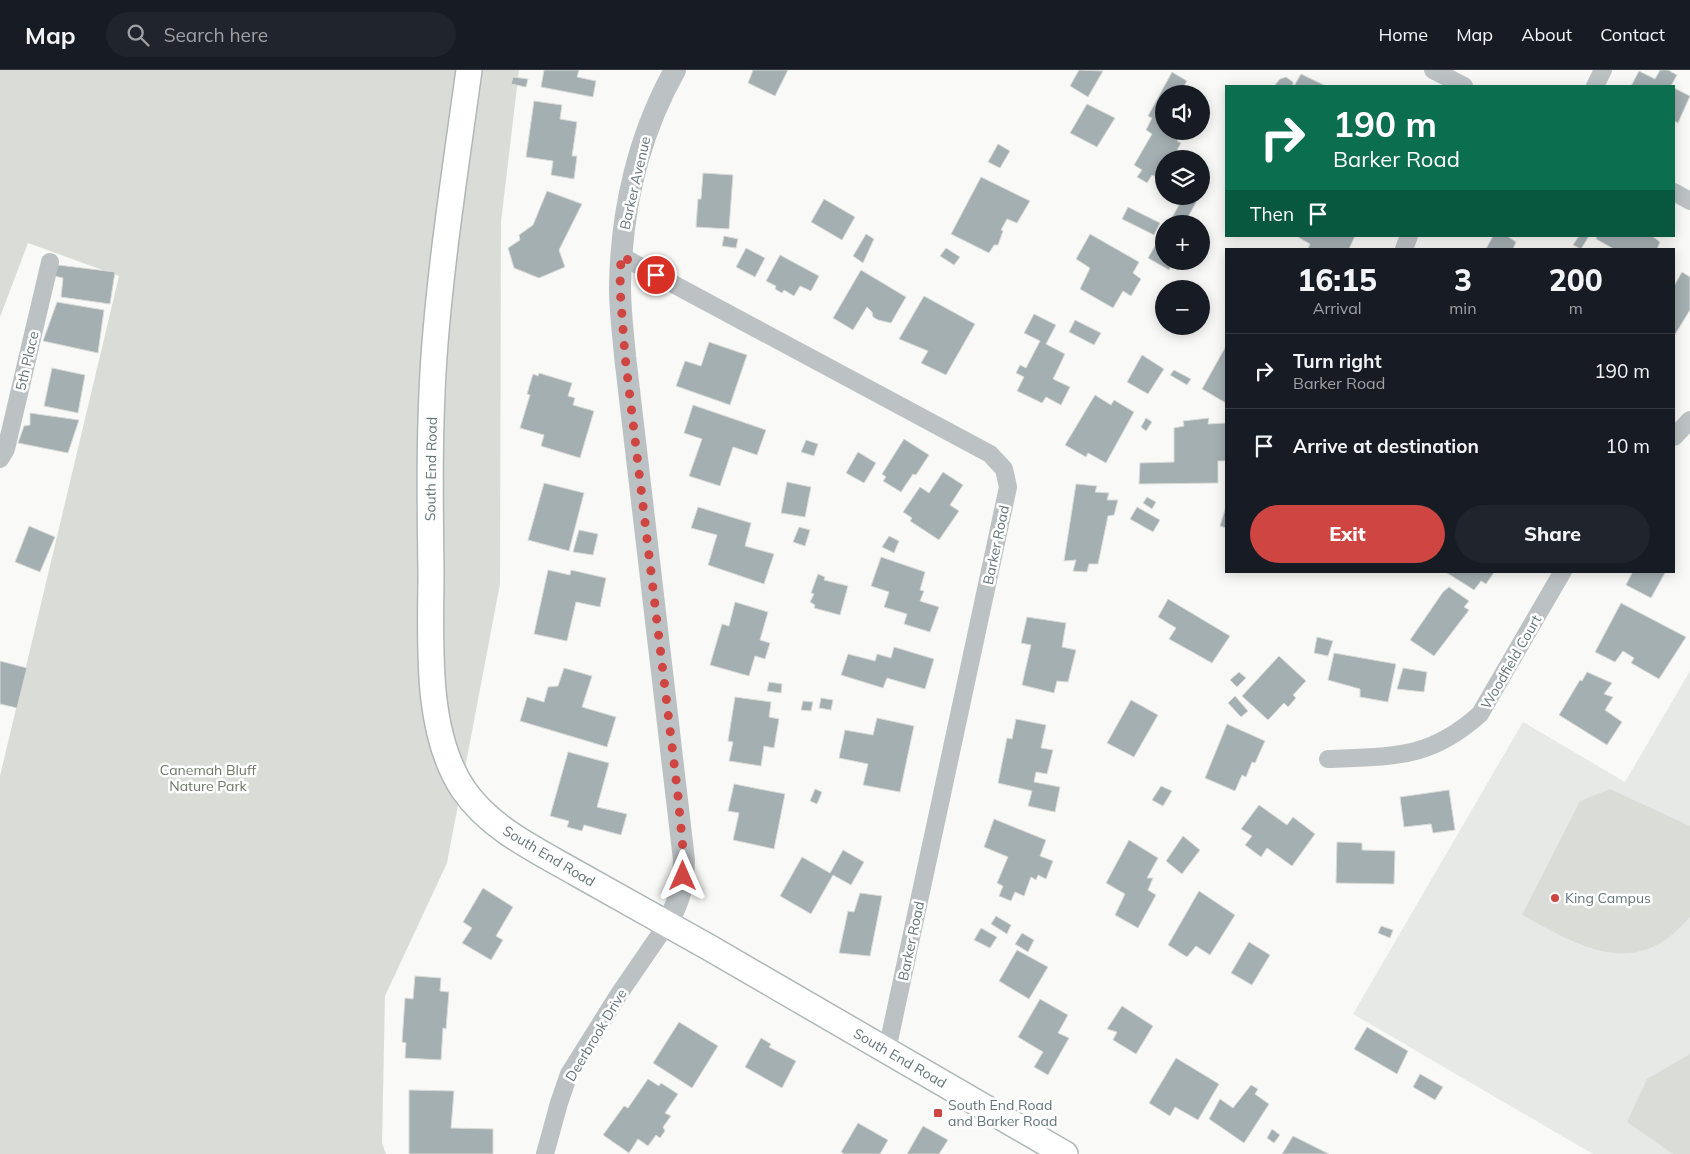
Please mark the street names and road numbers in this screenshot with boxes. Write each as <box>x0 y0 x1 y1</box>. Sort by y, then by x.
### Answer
street label: Barker Avenue <box>616 135 654 231</box>
street label: 5th Place <box>11 330 43 392</box>
street label: South End Road <box>421 417 441 521</box>
street label: Barker Road <box>979 504 1013 586</box>
street label: Woodfield Court <box>1477 612 1545 712</box>
street label: South End Road <box>500 821 598 891</box>
street label: Barker Road <box>894 900 928 982</box>
street label: Deerbrook Drive <box>561 985 631 1085</box>
street label: South End Road <box>850 1024 950 1092</box>

